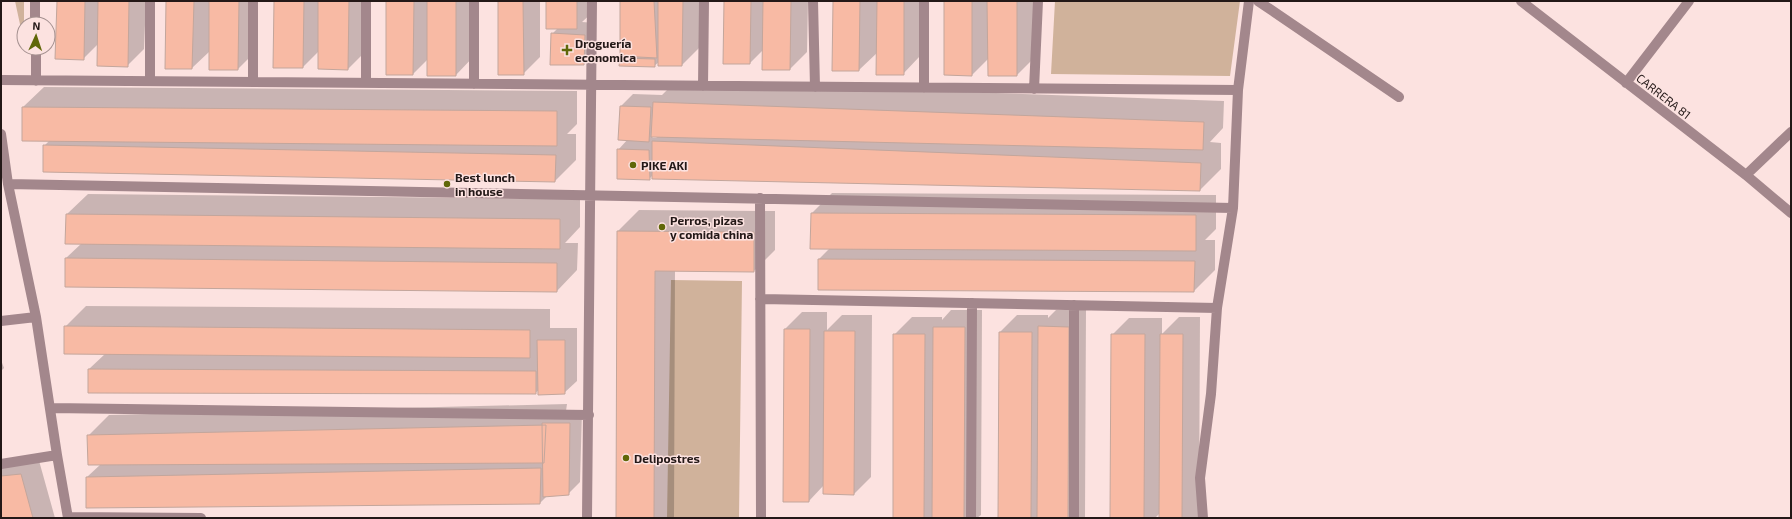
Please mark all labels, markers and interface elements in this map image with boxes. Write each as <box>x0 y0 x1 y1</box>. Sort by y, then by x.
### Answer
north arrow <box>16 16 56 56</box>
text: N <box>32 19 41 32</box>
place label: Droguería economica <box>575 36 636 64</box>
marker: Droguería economica <box>562 45 572 55</box>
street label: CARRERA 81 <box>1634 70 1694 122</box>
place label: PIKE AKI <box>641 158 688 172</box>
marker: PIKE AKI <box>628 160 638 170</box>
place label: Best lunch in house <box>455 170 515 198</box>
marker: Best lunch in house <box>442 179 452 189</box>
place label: Perros, pizas y comida china <box>670 213 754 242</box>
marker: Perros, pizas y comida china <box>657 222 667 232</box>
place label: Delipostres <box>634 451 700 465</box>
marker: Delipostres <box>621 453 631 463</box>

